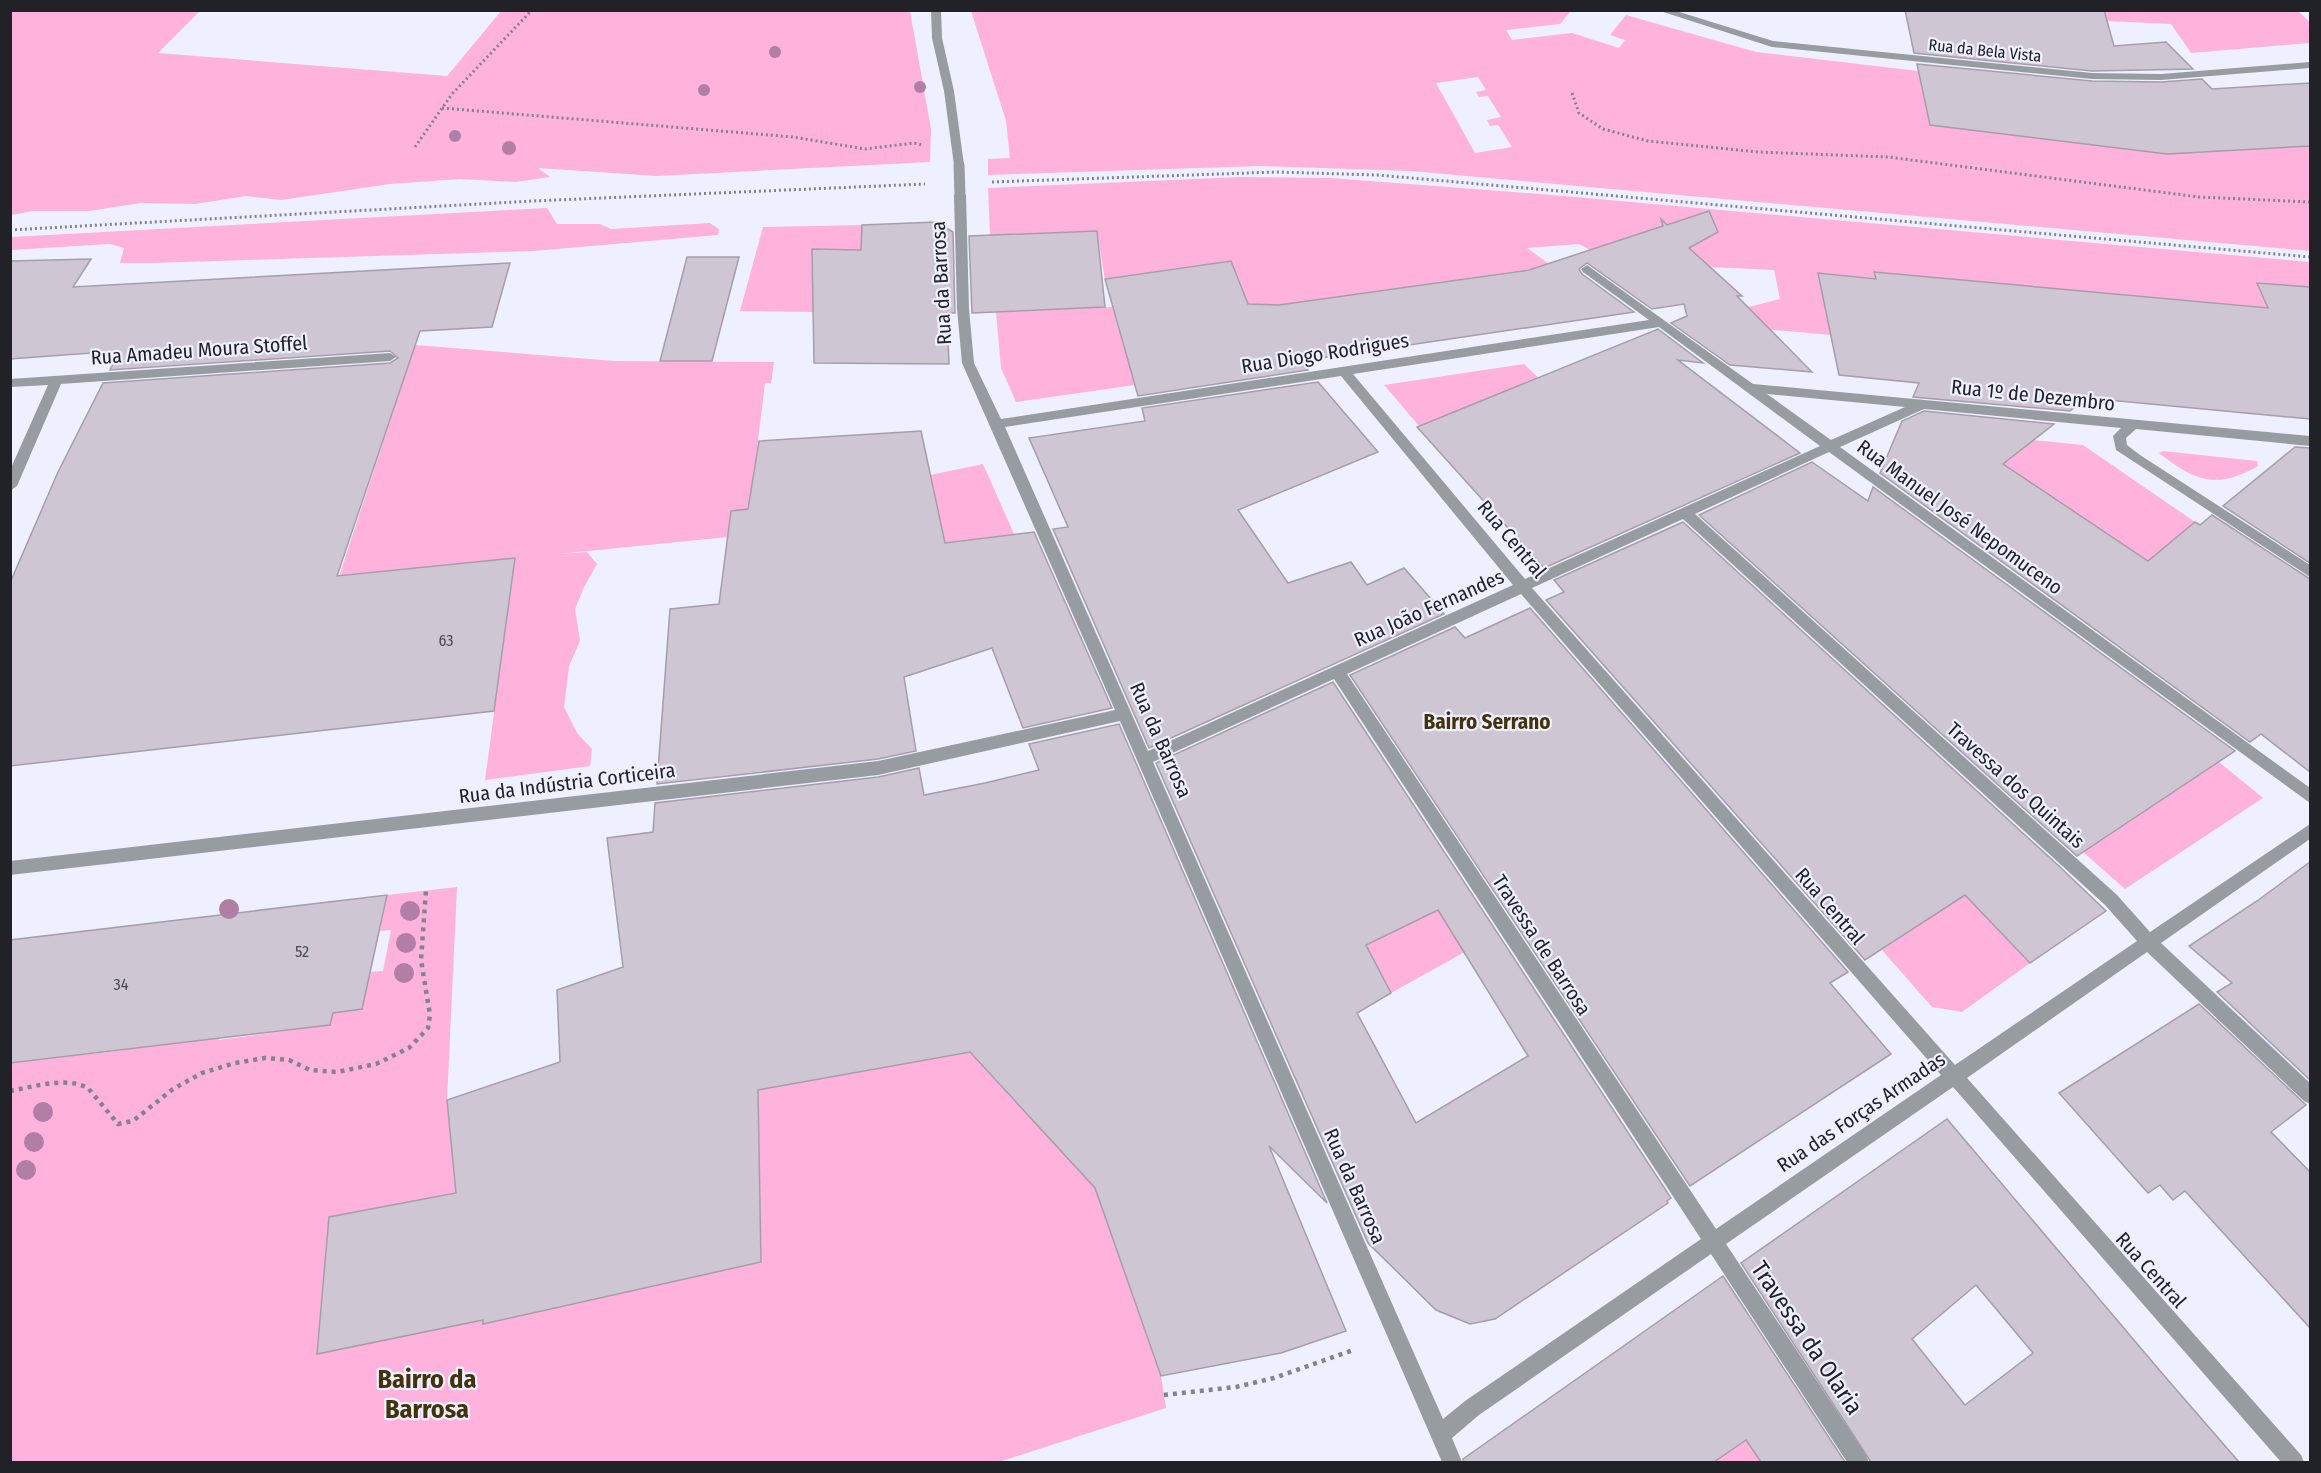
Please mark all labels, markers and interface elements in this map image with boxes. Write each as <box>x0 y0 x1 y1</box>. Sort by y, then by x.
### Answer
street label: Rua da Bela Vista <box>1928 35 2042 66</box>
street label: Rua da Barrosa <box>926 220 956 346</box>
street label: Rua Diogo Rodrigues <box>1240 328 1410 378</box>
street label: Rua Amadeu Moura Stoffel <box>90 330 308 370</box>
street label: Rua 1º de Dezembro <box>1950 374 2116 416</box>
street label: Rua Manuel José Nepomuceno <box>1853 434 2067 600</box>
street label: Rua Central <box>1473 495 1551 583</box>
street label: Rua João Fernandes <box>1350 564 1508 652</box>
house number: 63 <box>438 631 454 650</box>
street label: Rua da Barrosa <box>1125 679 1197 801</box>
district label: Bairro Serrano <box>1424 709 1550 735</box>
street label: Travessa dos Quintais <box>1942 717 2090 853</box>
street label: Rua da Indústria Corticeira <box>457 758 677 808</box>
street label: Rua Central <box>1790 863 1870 949</box>
street label: Travessa de Barrosa <box>1488 870 1596 1020</box>
house number: 52 <box>295 942 309 961</box>
house number: 34 <box>114 975 129 994</box>
street label: Rua das Forças Armadas <box>1772 1047 1950 1177</box>
street label: Rua da Barrosa <box>1319 1125 1391 1247</box>
street label: Rua Central <box>2111 1227 2191 1313</box>
street label: Travessa da Olaria <box>1745 1256 1869 1420</box>
district label: Bairro da Barrosa <box>378 1364 477 1425</box>

